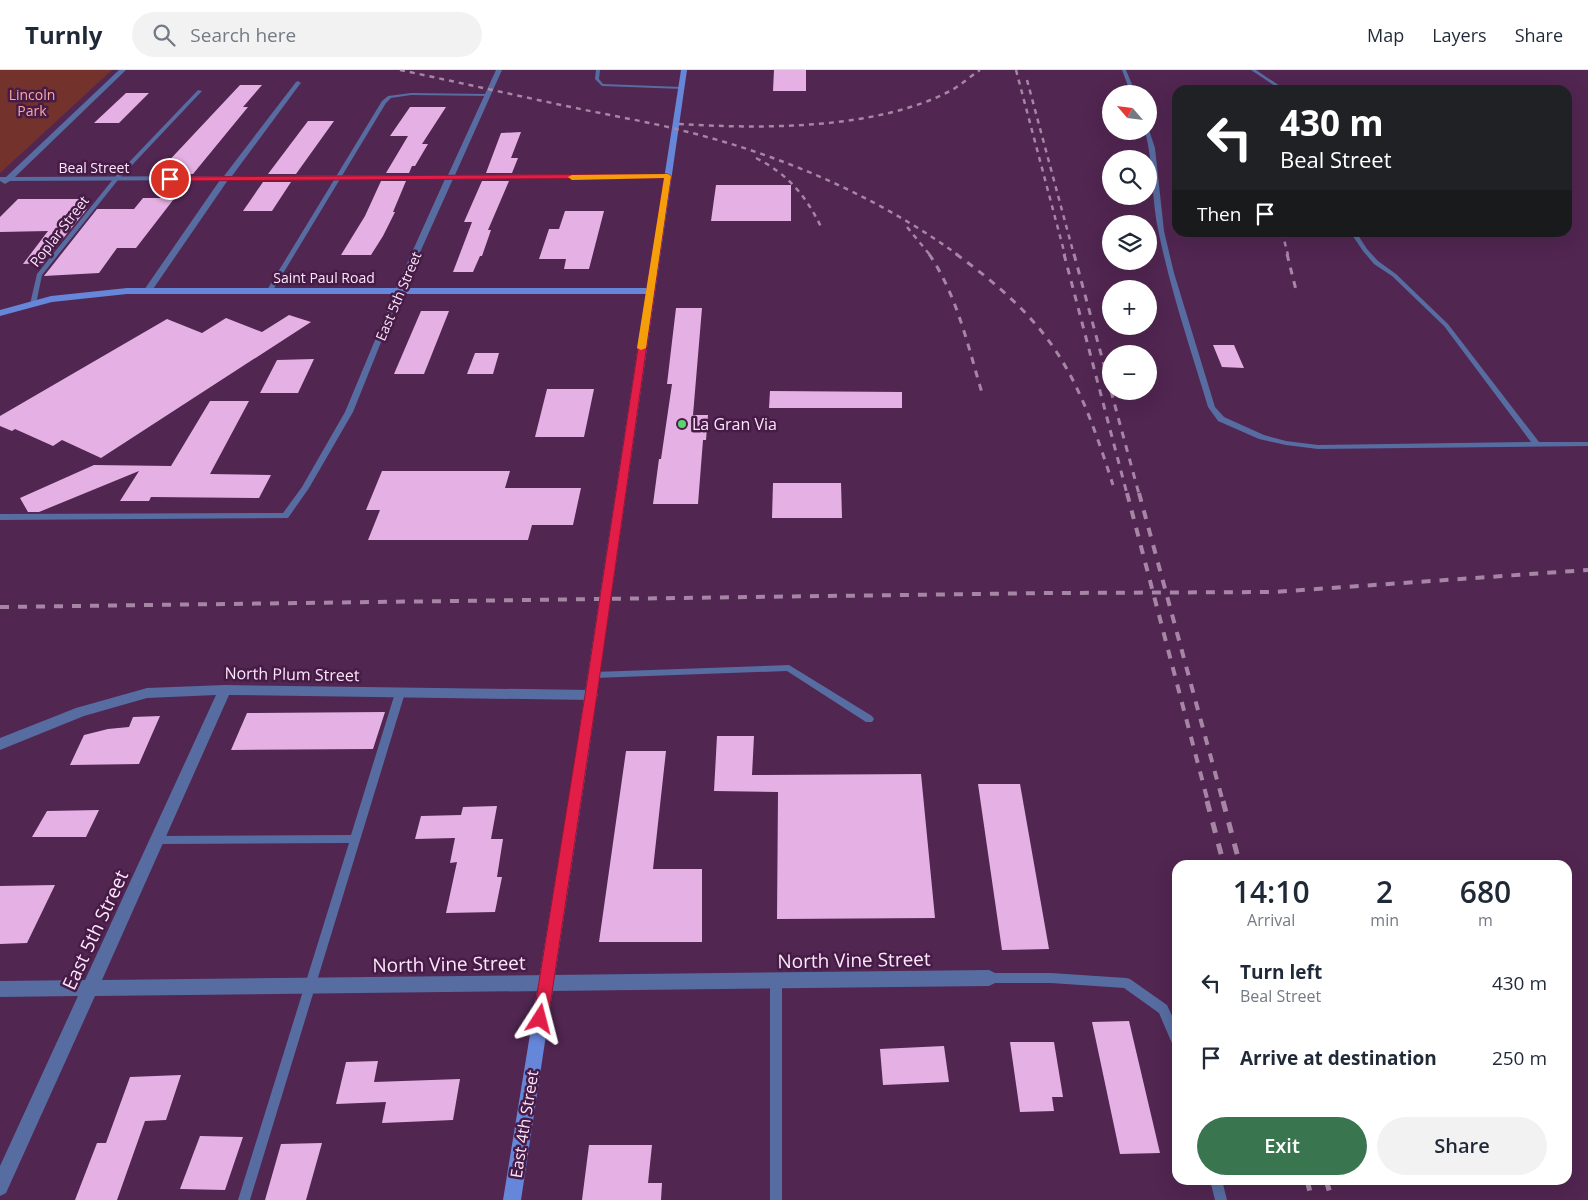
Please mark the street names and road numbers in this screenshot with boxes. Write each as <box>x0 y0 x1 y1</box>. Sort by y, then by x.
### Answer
street label: Beal Street <box>59 158 129 177</box>
street label: Poplar Street <box>25 192 93 270</box>
street label: East 5th Street <box>371 248 425 344</box>
street label: Saint Paul Road <box>273 268 375 287</box>
street label: North Plum Street <box>224 662 360 686</box>
street label: East 5th Street <box>56 866 134 994</box>
street label: North Vine Street <box>777 946 931 974</box>
street label: North Vine Street <box>372 950 526 978</box>
street label: East 4th Street <box>505 1068 543 1179</box>

